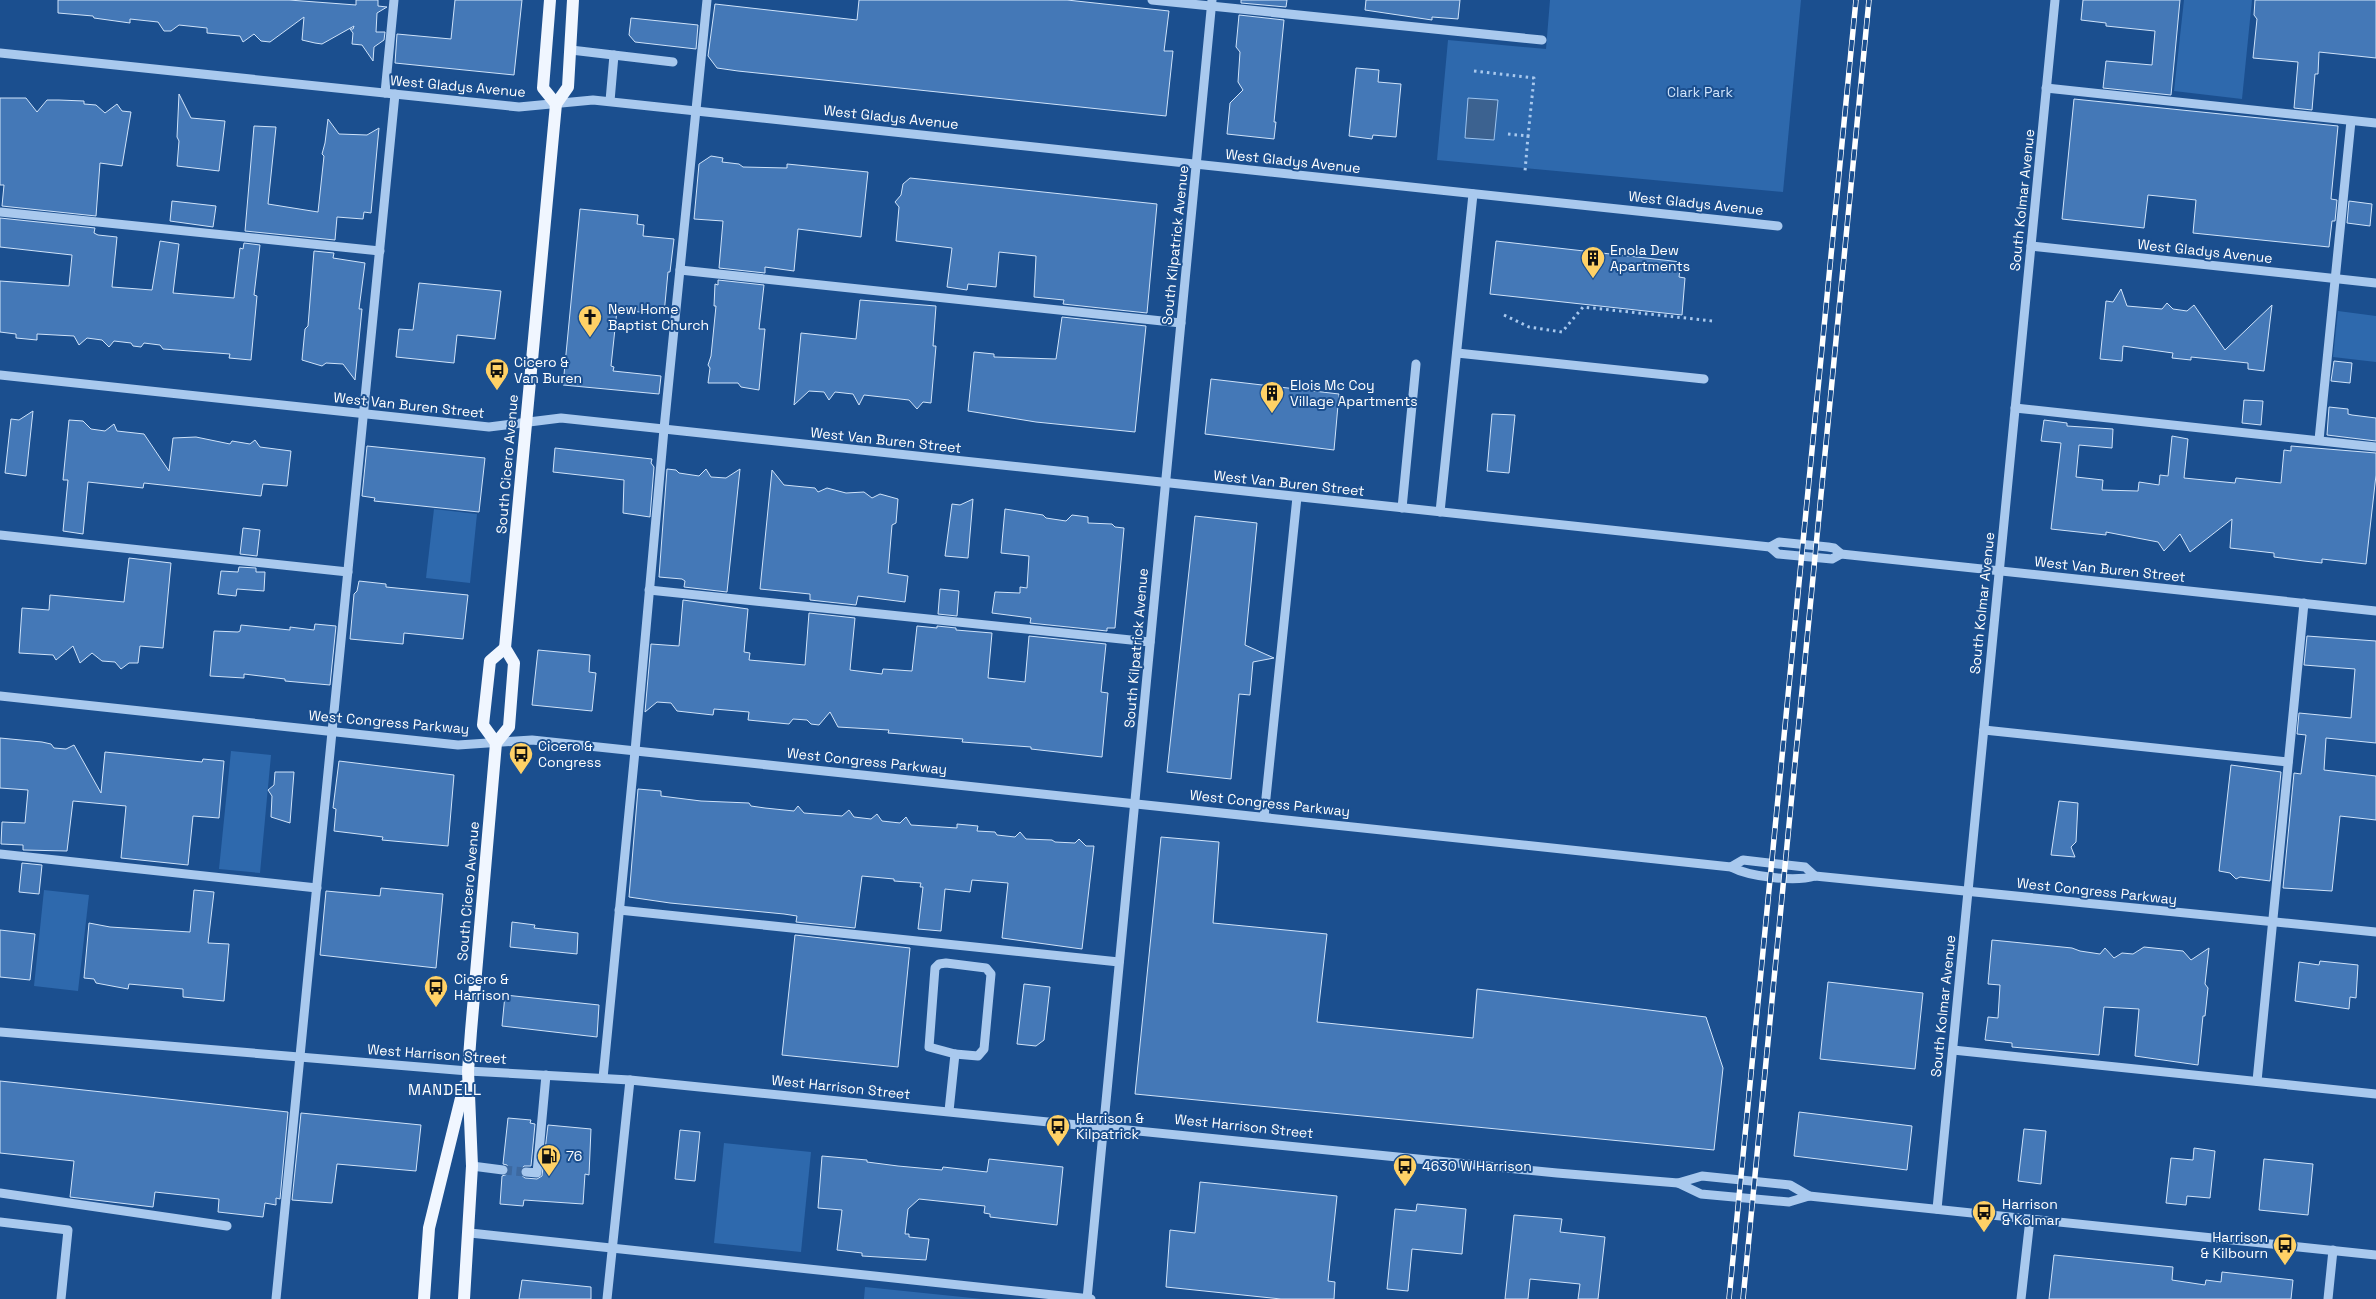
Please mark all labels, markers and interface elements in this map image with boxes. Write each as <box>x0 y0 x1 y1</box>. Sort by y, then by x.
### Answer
street label: West Gladys Avenue <box>389 71 527 101</box>
park label: Clark Park <box>1667 83 1733 101</box>
street label: West Gladys Avenue <box>822 101 960 133</box>
street label: South Kolmar Avenue <box>2006 128 2038 272</box>
street label: West Gladys Avenue <box>1224 145 1362 177</box>
street label: South Kilpatrick Avenue <box>1158 164 1192 326</box>
street label: West Gladys Avenue <box>1627 187 1765 219</box>
street label: West Gladys Avenue <box>2136 235 2274 267</box>
place label: Enola Dew Apartments <box>1610 241 1690 275</box>
building icon: Enola Dew Apartments <box>1580 245 1606 279</box>
place label: New Home Baptist Church <box>608 300 709 334</box>
church icon: New Home Baptist Church <box>577 304 603 338</box>
place label: Cicero & Van Buren <box>514 353 582 387</box>
bus stop icon: Cicero & Van Buren <box>484 357 510 391</box>
place label: Elois Mc Coy Village Apartments <box>1290 376 1418 410</box>
building icon: Elois Mc Coy Village Apartments <box>1259 380 1285 414</box>
street label: West Van Buren Street <box>333 388 485 422</box>
street label: South Cicero Avenue <box>492 393 522 535</box>
street label: West Van Buren Street <box>810 423 962 457</box>
street label: West Van Buren Street <box>1213 466 1365 500</box>
street label: South Kolmar Avenue <box>1966 531 1998 675</box>
street label: West Van Buren Street <box>2034 552 2186 586</box>
street label: South Kilpatrick Avenue <box>1120 567 1152 729</box>
street label: West Congress Parkway <box>308 706 470 738</box>
place label: Cicero & Congress <box>538 737 601 771</box>
bus stop icon: Cicero & Congress <box>508 741 534 775</box>
street label: West Congress Parkway <box>786 744 948 778</box>
street label: West Congress Parkway <box>1189 786 1351 820</box>
street label: South Cicero Avenue <box>453 820 483 962</box>
street label: West Congress Parkway <box>2016 874 2178 908</box>
street label: South Kolmar Avenue <box>1927 934 1959 1078</box>
place label: Cicero & Harrison <box>454 970 510 1004</box>
bus stop icon: Cicero & Harrison <box>423 974 449 1008</box>
street label: West Harrison Street <box>367 1040 507 1068</box>
street label: West Harrison Street <box>771 1071 911 1103</box>
district label: MANDELL <box>408 1080 482 1099</box>
place label: Harrison & Kilpatrick <box>1076 1109 1144 1143</box>
street label: West Harrison Street <box>1174 1110 1314 1142</box>
bus stop icon: Harrison & Kilpatrick <box>1045 1113 1071 1147</box>
fuel station icon: 76 <box>536 1143 562 1177</box>
place label: 76 <box>566 1147 582 1165</box>
bus stop icon: 4630 W Harrison <box>1392 1153 1418 1187</box>
place label: 4630 W Harrison <box>1422 1157 1532 1175</box>
place label: Harrison & Kolmar <box>2002 1195 2060 1229</box>
bus stop icon: Harrison & Kolmar <box>1971 1199 1997 1233</box>
place label: Harrison & Kilbourn <box>2200 1228 2268 1262</box>
bus stop icon: Harrison & Kilbourn <box>2272 1232 2298 1266</box>

